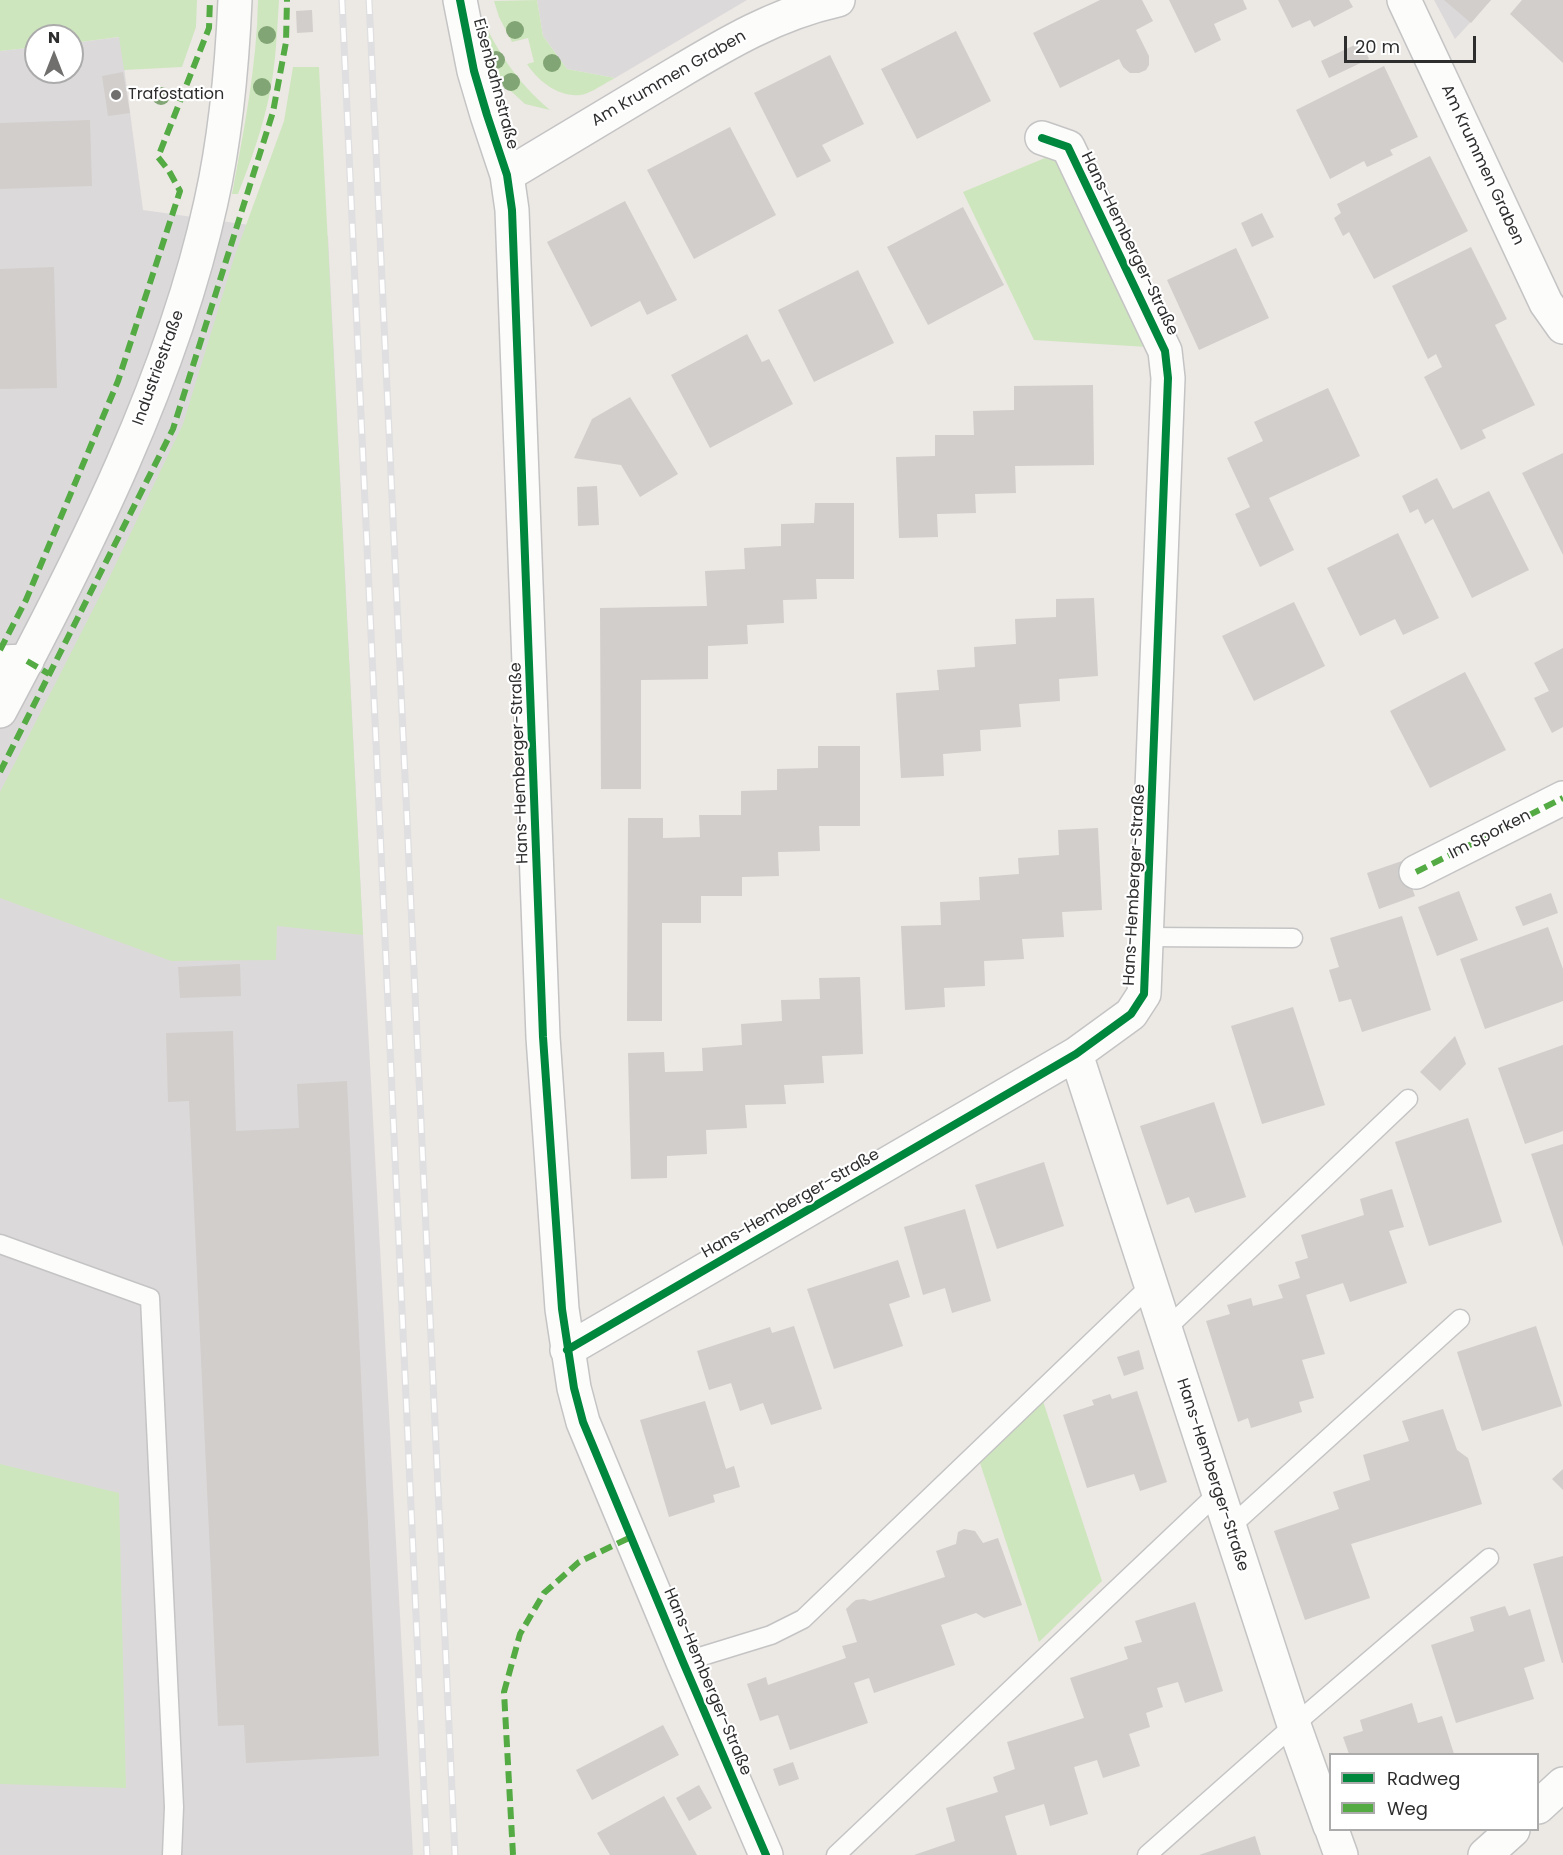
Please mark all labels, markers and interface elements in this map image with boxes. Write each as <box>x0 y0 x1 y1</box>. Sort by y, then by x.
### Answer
street label: Eisenbahnstraße <box>468 17 522 151</box>
north arrow <box>24 24 84 84</box>
scale bar <box>1347 24 1479 62</box>
text: N <box>48 26 60 49</box>
street label: Am Krummen Graben <box>588 27 750 131</box>
text: 20 m <box>1355 34 1400 59</box>
street label: Am Krummen Graben <box>1436 82 1528 248</box>
place label: Trafostation <box>128 85 224 105</box>
marker: Trafostation <box>109 88 123 102</box>
street label: Hans-Hemberger-Straße <box>1076 149 1182 339</box>
street label: Industriestraße <box>129 308 189 428</box>
street label: Hans-Hemberger-Straße <box>507 662 533 864</box>
street label: Hans-Hemberger-Straße <box>1120 784 1150 986</box>
street label: Im Sporken <box>1446 806 1534 864</box>
street label: Hans-Hemberger-Straße <box>699 1145 883 1263</box>
street label: Hans-Hemberger-Straße <box>1172 1376 1252 1574</box>
street label: Hans-Hemberger-Straße <box>659 1585 755 1779</box>
legend <box>1329 1753 1539 1831</box>
text: Radweg <box>1387 1766 1460 1791</box>
text: Weg <box>1387 1796 1428 1821</box>

